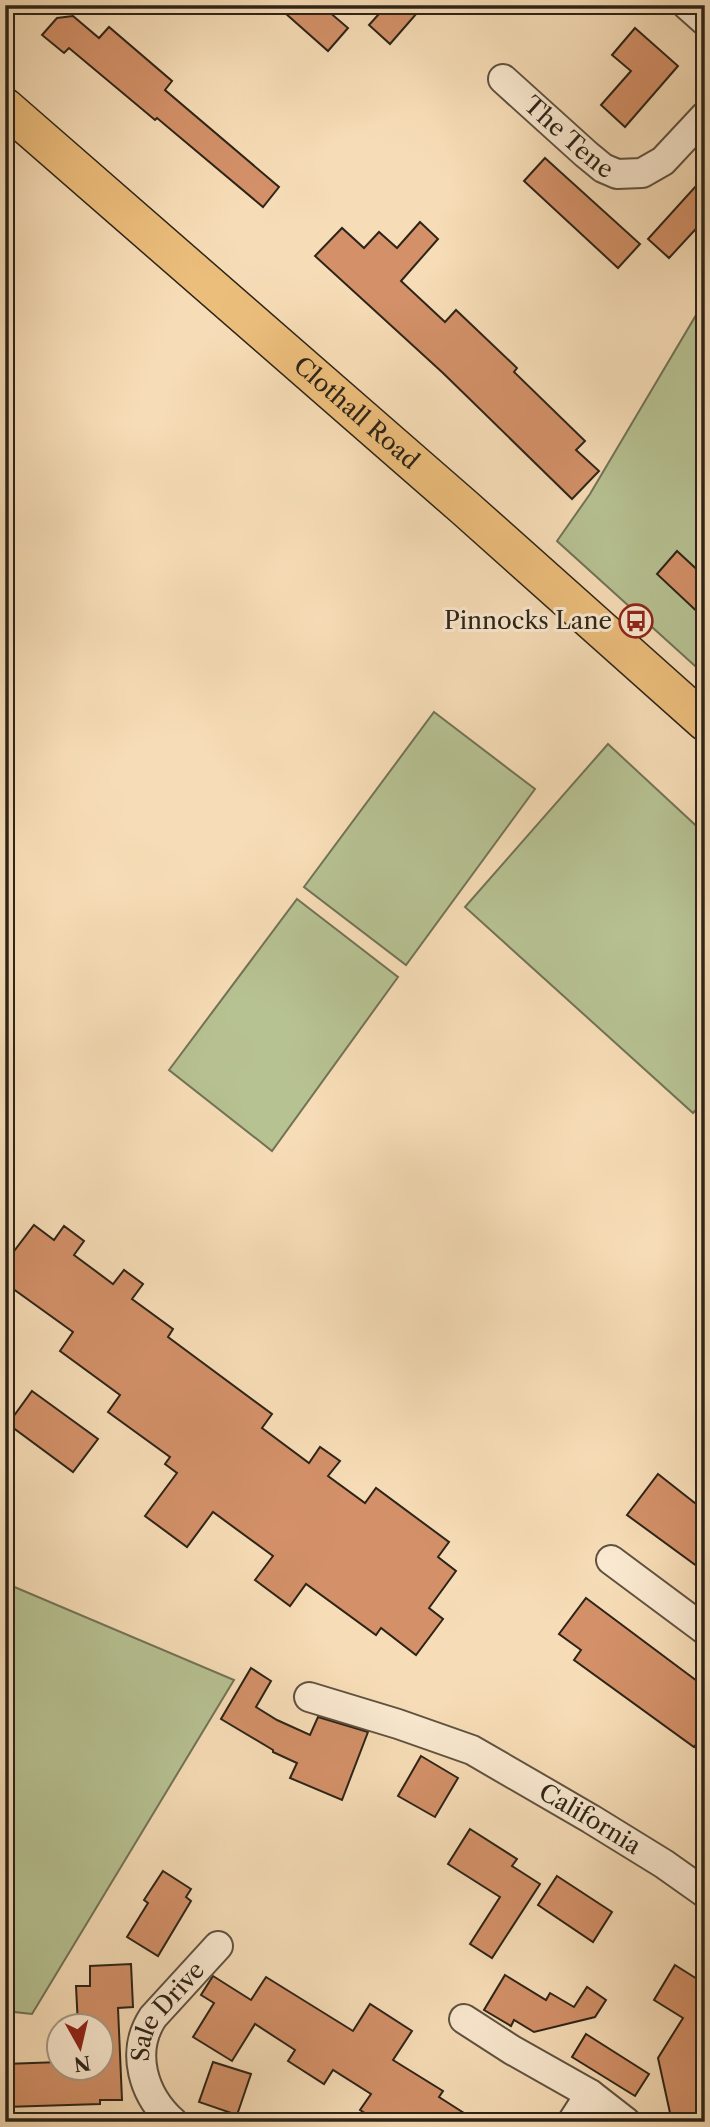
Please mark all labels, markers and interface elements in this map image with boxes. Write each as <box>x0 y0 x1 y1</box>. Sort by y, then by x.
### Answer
street label: The Tene <box>518 90 617 184</box>
street label: Clothall Road <box>288 350 425 475</box>
bus stop icon: Pinnocks Lane <box>617 602 655 640</box>
place label: Pinnocks Lane <box>444 606 612 635</box>
street label: California <box>534 1777 647 1860</box>
street label: Sale Drive <box>126 1956 210 2062</box>
north arrow <box>46 2011 116 2082</box>
text: N <box>73 2051 92 2076</box>

